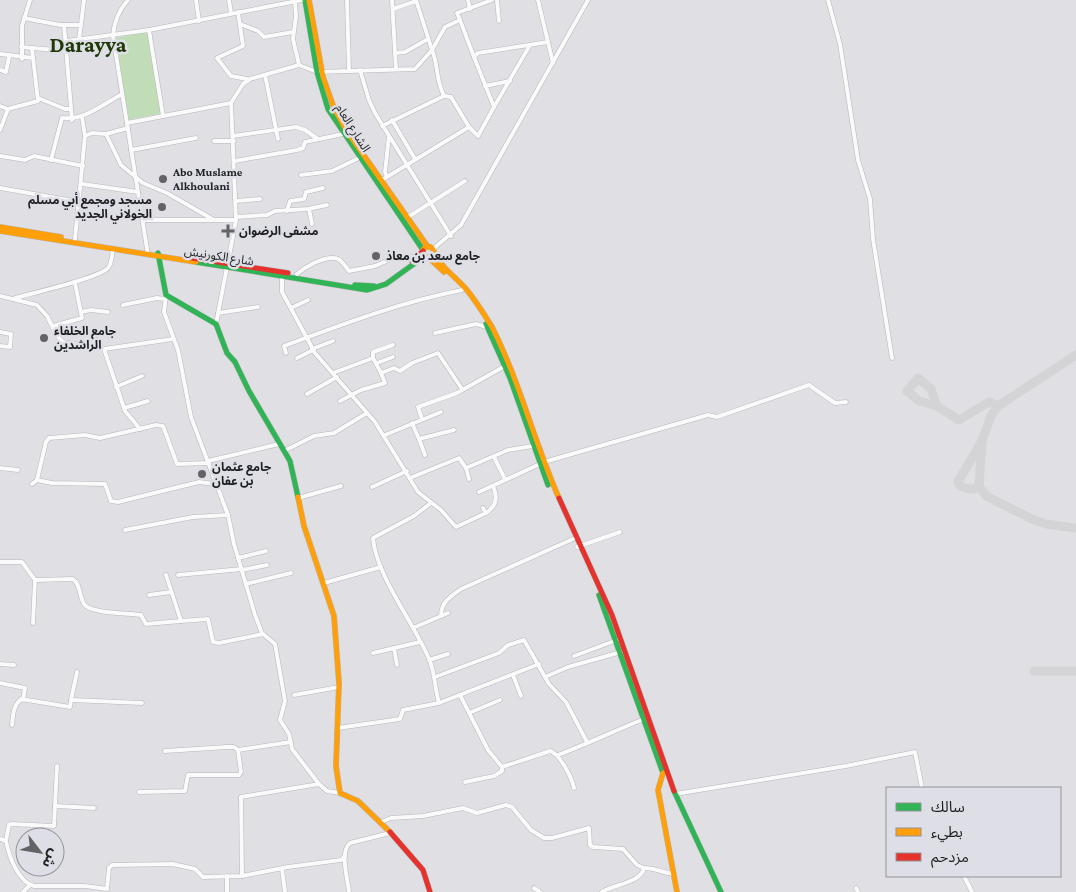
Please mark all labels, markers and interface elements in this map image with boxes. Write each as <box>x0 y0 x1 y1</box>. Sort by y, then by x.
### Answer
district label: Darayya <box>50 32 127 57</box>
street label: الشارع العام <box>331 101 373 156</box>
place label: Abo Muslame Alkhoulani <box>172 165 243 193</box>
marker: Abo Muslame Alkhoulani <box>157 173 169 185</box>
place label: مسجد ومجمع أبي مسلم الخولاني الجديد <box>28 192 152 224</box>
marker: مسجد ومجمع أبي مسلم الخولاني الجديد <box>156 201 168 213</box>
marker: مشفى الرضوان <box>221 224 235 238</box>
place label: مشفى الرضوان <box>239 224 319 238</box>
street label: شارع الكورنيش <box>183 244 255 270</box>
place label: جامع سعد بن معاذ <box>386 249 481 265</box>
marker: جامع سعد بن معاذ <box>370 250 382 262</box>
place label: جامع الخلفاء الراشدين <box>54 324 117 352</box>
marker: جامع الخلفاء الراشدين <box>38 332 50 344</box>
place label: جامع عثمان بن عفان <box>212 460 272 488</box>
marker: جامع عثمان بن عفان <box>196 468 208 480</box>
legend <box>886 787 1061 877</box>
text: سالك <box>931 799 965 815</box>
text: بطيء <box>931 824 963 843</box>
north arrow <box>15 827 65 877</box>
text: ش <box>39 846 63 871</box>
text: مزدحم <box>931 849 969 868</box>

